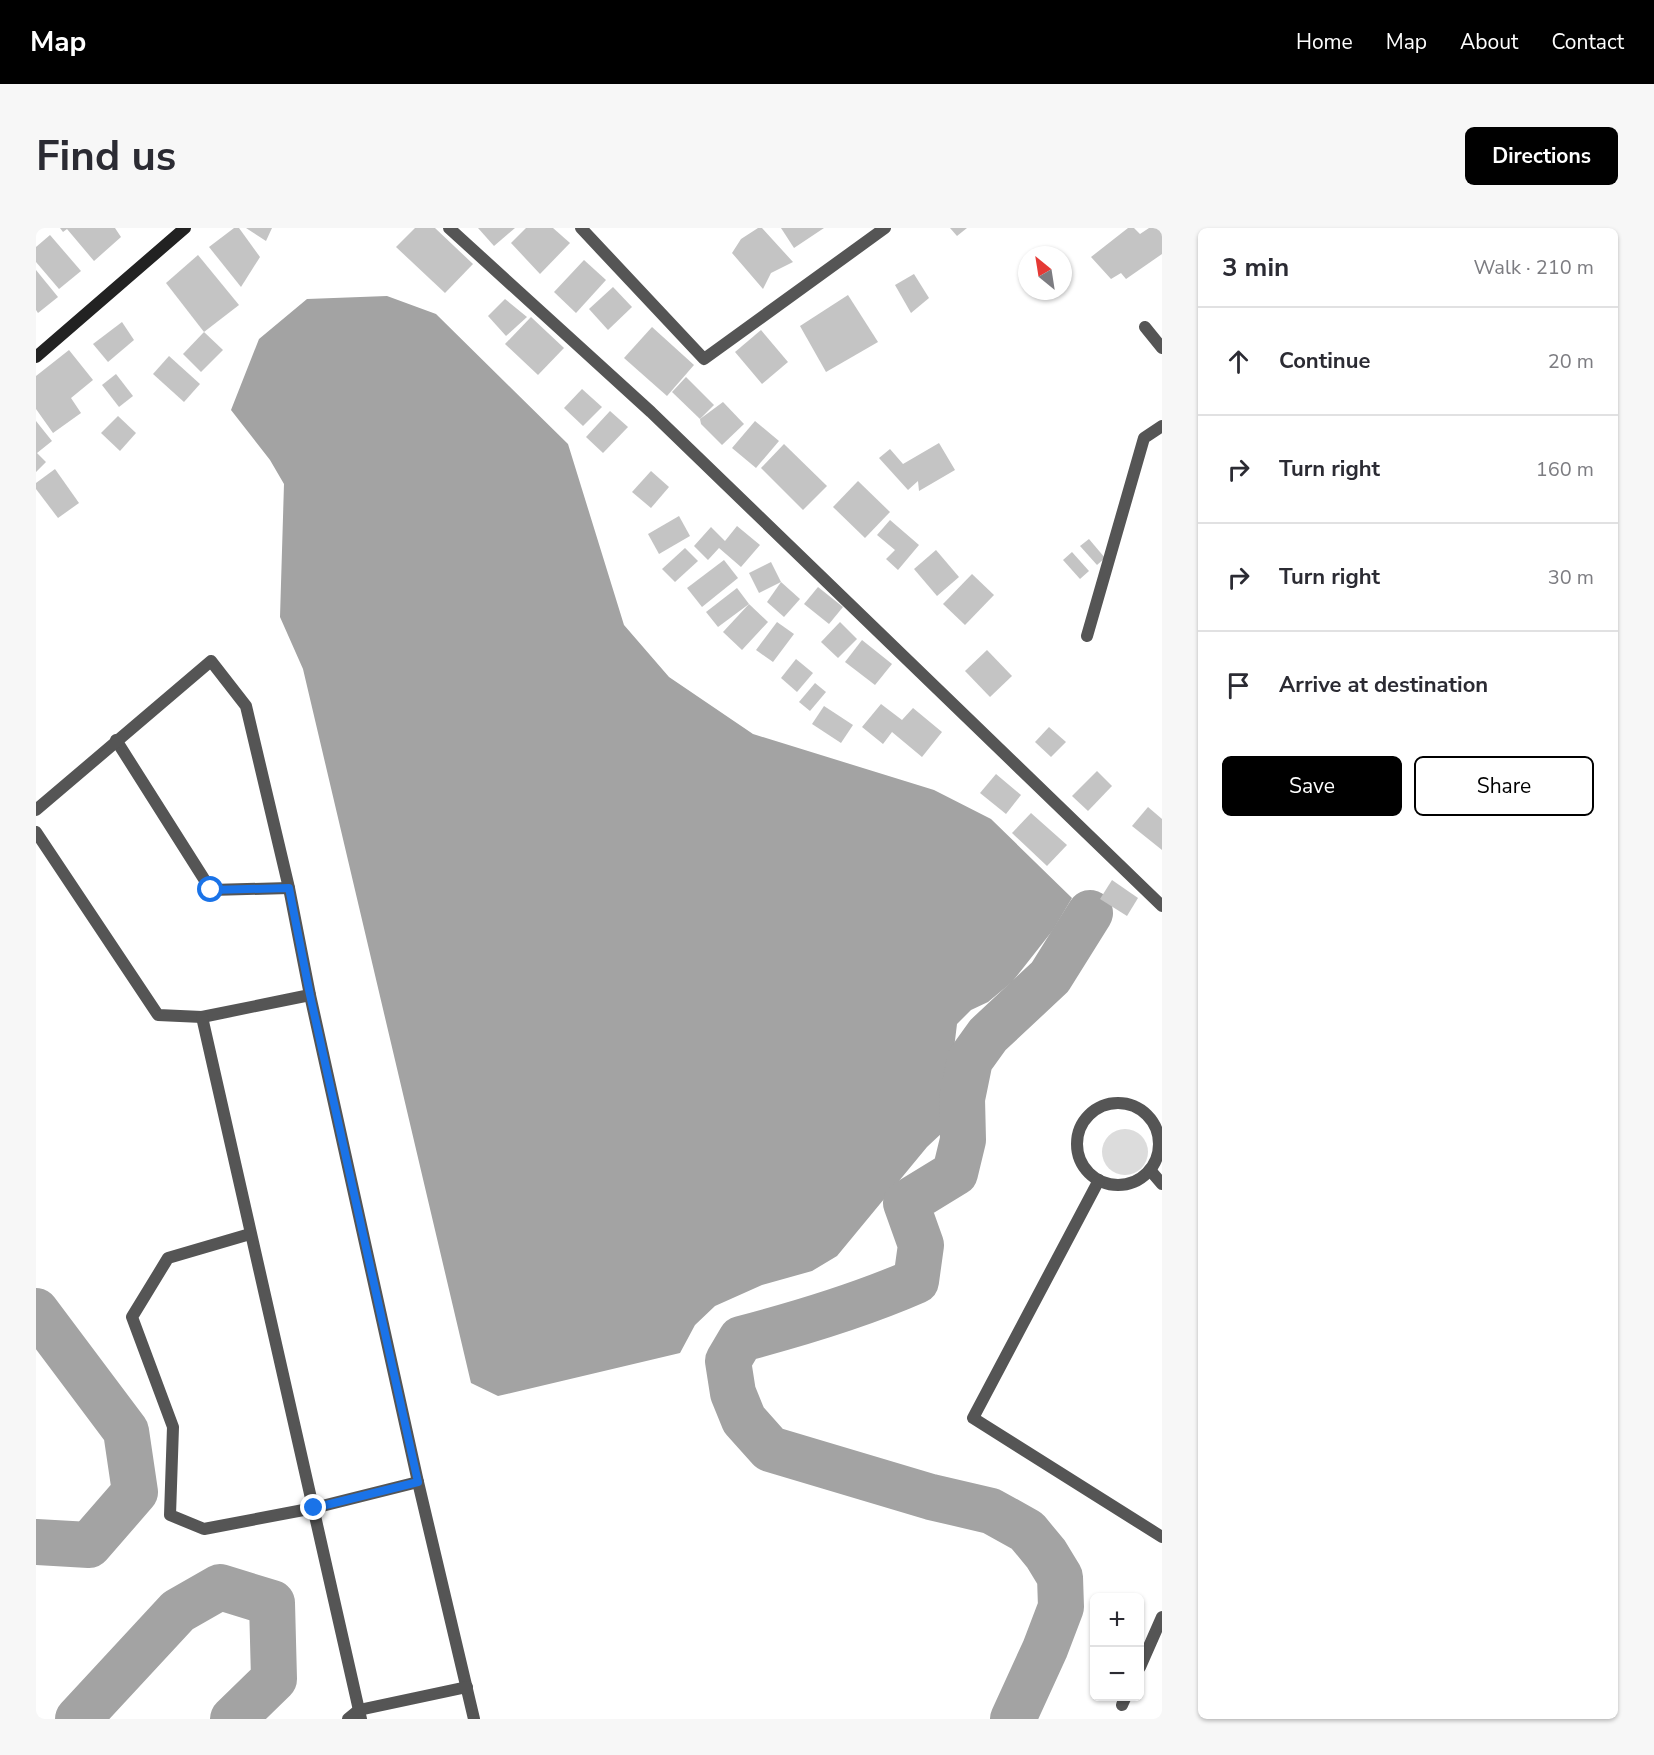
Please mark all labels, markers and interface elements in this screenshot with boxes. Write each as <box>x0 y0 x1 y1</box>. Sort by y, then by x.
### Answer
text: Map <box>30 23 86 61</box>
text: Home <box>1296 28 1353 56</box>
text: Map <box>1386 28 1427 56</box>
text: About <box>1460 28 1518 56</box>
text: Contact <box>1551 28 1624 56</box>
button: Directions <box>1465 127 1618 185</box>
text: Find us <box>36 128 176 185</box>
north arrow <box>1018 246 1072 300</box>
text: 3 min <box>1222 250 1289 285</box>
text: Walk · 210 m <box>1474 254 1594 281</box>
icon: ahead <box>1222 345 1255 378</box>
text: Continue <box>1279 346 1370 376</box>
text: 20 m <box>1548 348 1594 375</box>
icon: right <box>1222 453 1255 486</box>
text: Turn right <box>1279 454 1380 484</box>
text: 160 m <box>1536 456 1594 483</box>
icon: right <box>1222 561 1255 594</box>
text: Turn right <box>1279 562 1380 592</box>
text: 30 m <box>1548 564 1594 591</box>
icon: arrive <box>1222 669 1255 702</box>
text: Arrive at destination <box>1279 670 1488 700</box>
button: Save <box>1222 756 1402 816</box>
button: Share <box>1414 756 1594 816</box>
route start <box>197 876 223 902</box>
route end <box>300 1494 326 1520</box>
map controls <box>1090 1593 1144 1701</box>
button: + <box>1090 1593 1144 1647</box>
button: − <box>1090 1647 1144 1701</box>

